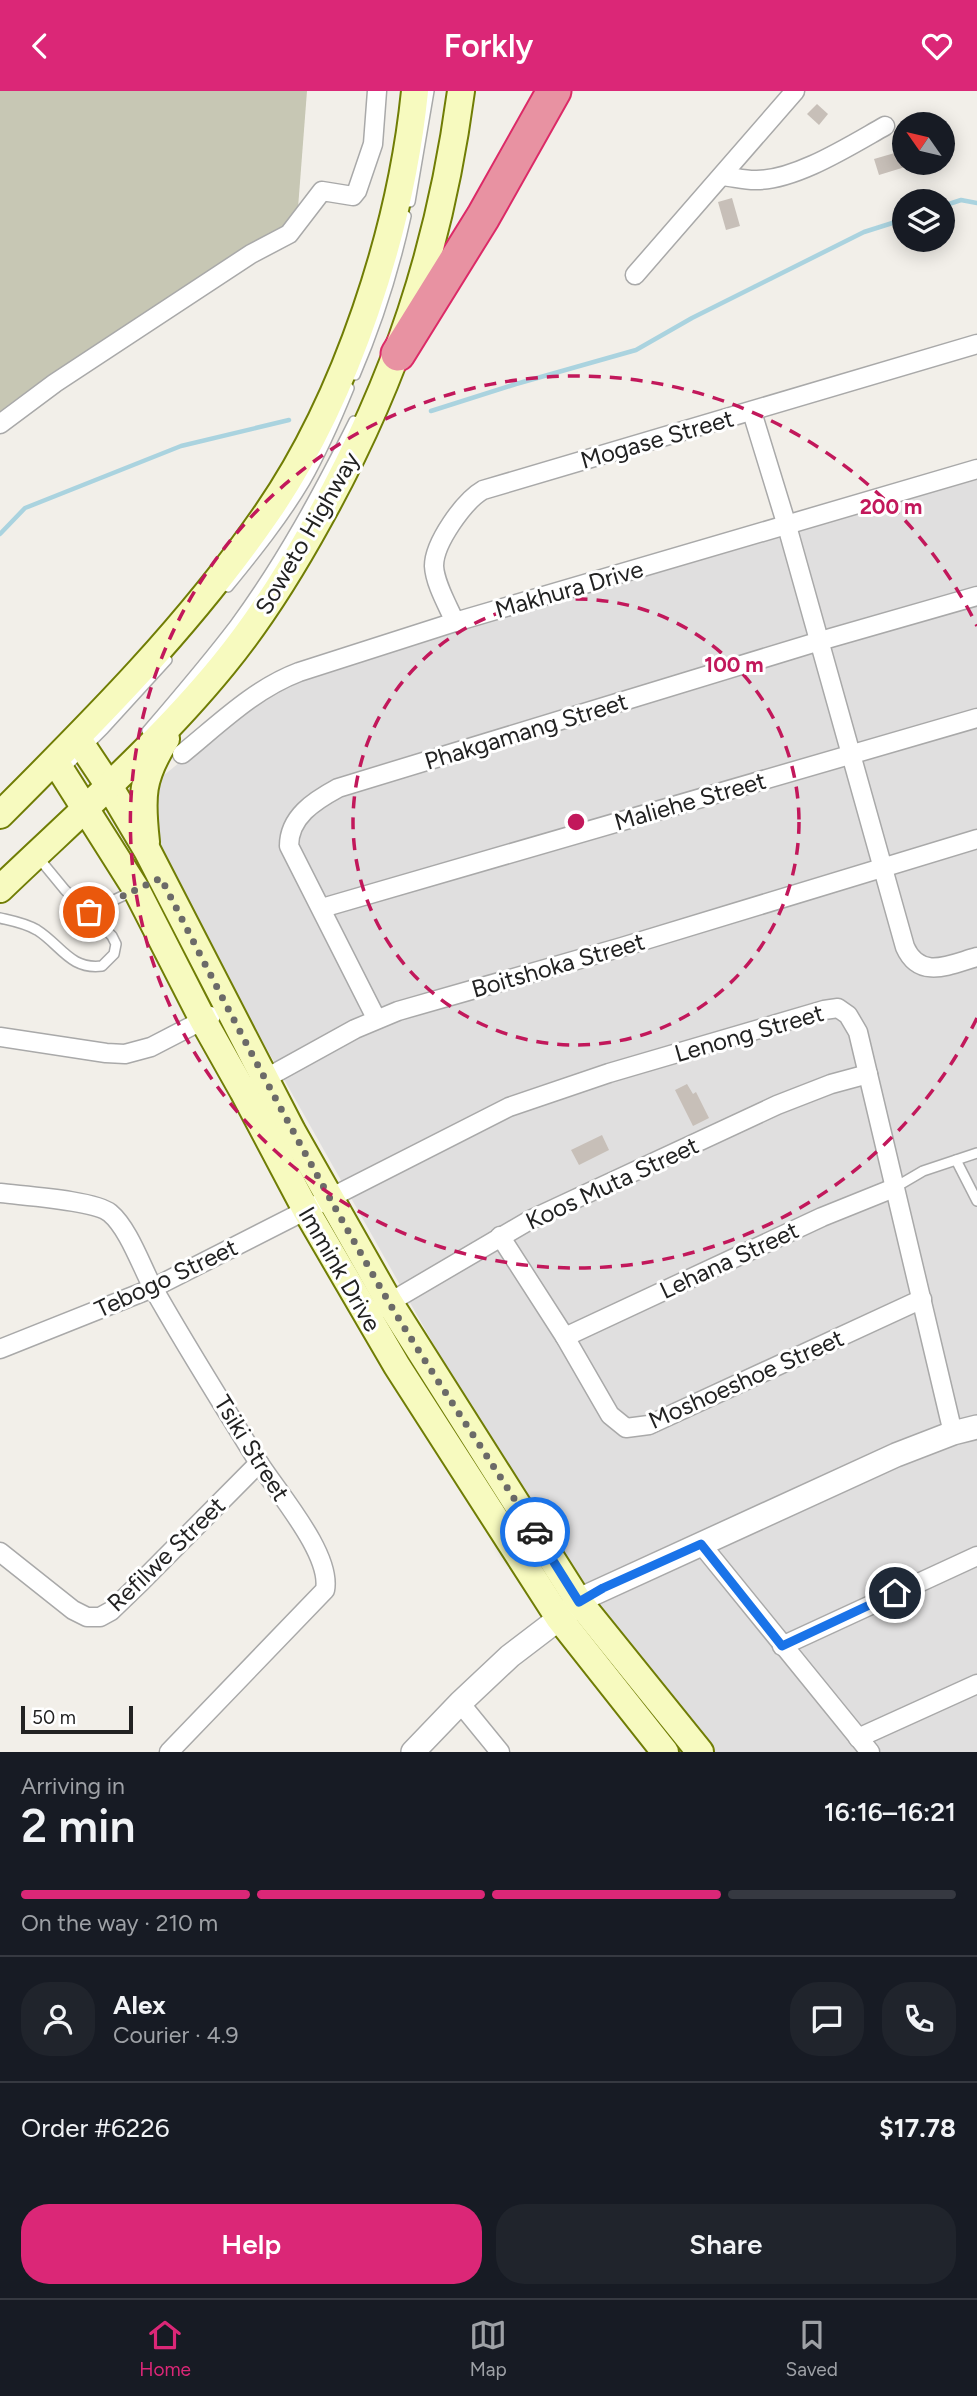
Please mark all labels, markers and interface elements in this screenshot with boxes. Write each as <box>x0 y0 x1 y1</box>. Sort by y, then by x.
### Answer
icon: back <box>21 27 59 65</box>
text: Forkly <box>444 27 533 65</box>
icon: heart <box>918 27 956 65</box>
north arrow <box>892 112 956 175</box>
map controls <box>892 112 955 252</box>
button: layers <box>892 189 955 252</box>
street label: Mogase Street <box>577 403 737 475</box>
street label: Soweto Highway <box>249 446 365 619</box>
text: 200 m <box>860 494 922 519</box>
street label: Makhura Drive <box>492 554 646 624</box>
text: 100 m <box>704 652 764 677</box>
street label: Phakgamang Street <box>421 686 631 776</box>
street label: Maliehe Street <box>611 766 769 836</box>
centre of rings <box>564 810 588 834</box>
pin <box>59 882 119 942</box>
icon: bag <box>70 893 108 931</box>
street label: Boitshoka Street <box>468 926 648 1004</box>
street label: Lenong Street <box>671 998 827 1068</box>
street label: Koos Muta Street <box>521 1130 703 1236</box>
street label: Immink Drive <box>293 1201 387 1337</box>
street label: Lehana Street <box>655 1215 803 1305</box>
street label: Tebogo Street <box>90 1232 242 1324</box>
street label: Moshoeshoe Street <box>644 1323 848 1435</box>
street label: Tsiki Street <box>208 1390 296 1506</box>
street label: Refilwe Street <box>101 1491 231 1617</box>
courier <box>500 1497 570 1567</box>
icon: car <box>516 1513 554 1551</box>
pin <box>865 1563 925 1623</box>
icon: home <box>876 1574 914 1612</box>
scale bar <box>21 1703 133 1735</box>
text: 50 m <box>32 1706 76 1729</box>
text: Arriving in <box>21 1772 125 1800</box>
text: 16:16–16:21 <box>824 1796 956 1828</box>
text: 2 min <box>21 1798 136 1854</box>
text: On the way · 210 m <box>21 1909 218 1937</box>
button: person <box>21 1982 95 2056</box>
button: chat <box>790 1982 864 2056</box>
button: phone <box>882 1982 956 2056</box>
text: Alex <box>113 1989 166 2021</box>
text: Courier · 4.9 <box>113 2021 239 2049</box>
text: Order #6226 <box>21 2112 169 2144</box>
text: $17.78 <box>879 2112 956 2144</box>
button: Help <box>21 2204 482 2284</box>
button: Share <box>496 2204 956 2284</box>
tab: Home <box>139 2316 191 2381</box>
tab: Map <box>469 2316 507 2381</box>
tab: Saved <box>785 2316 838 2381</box>

